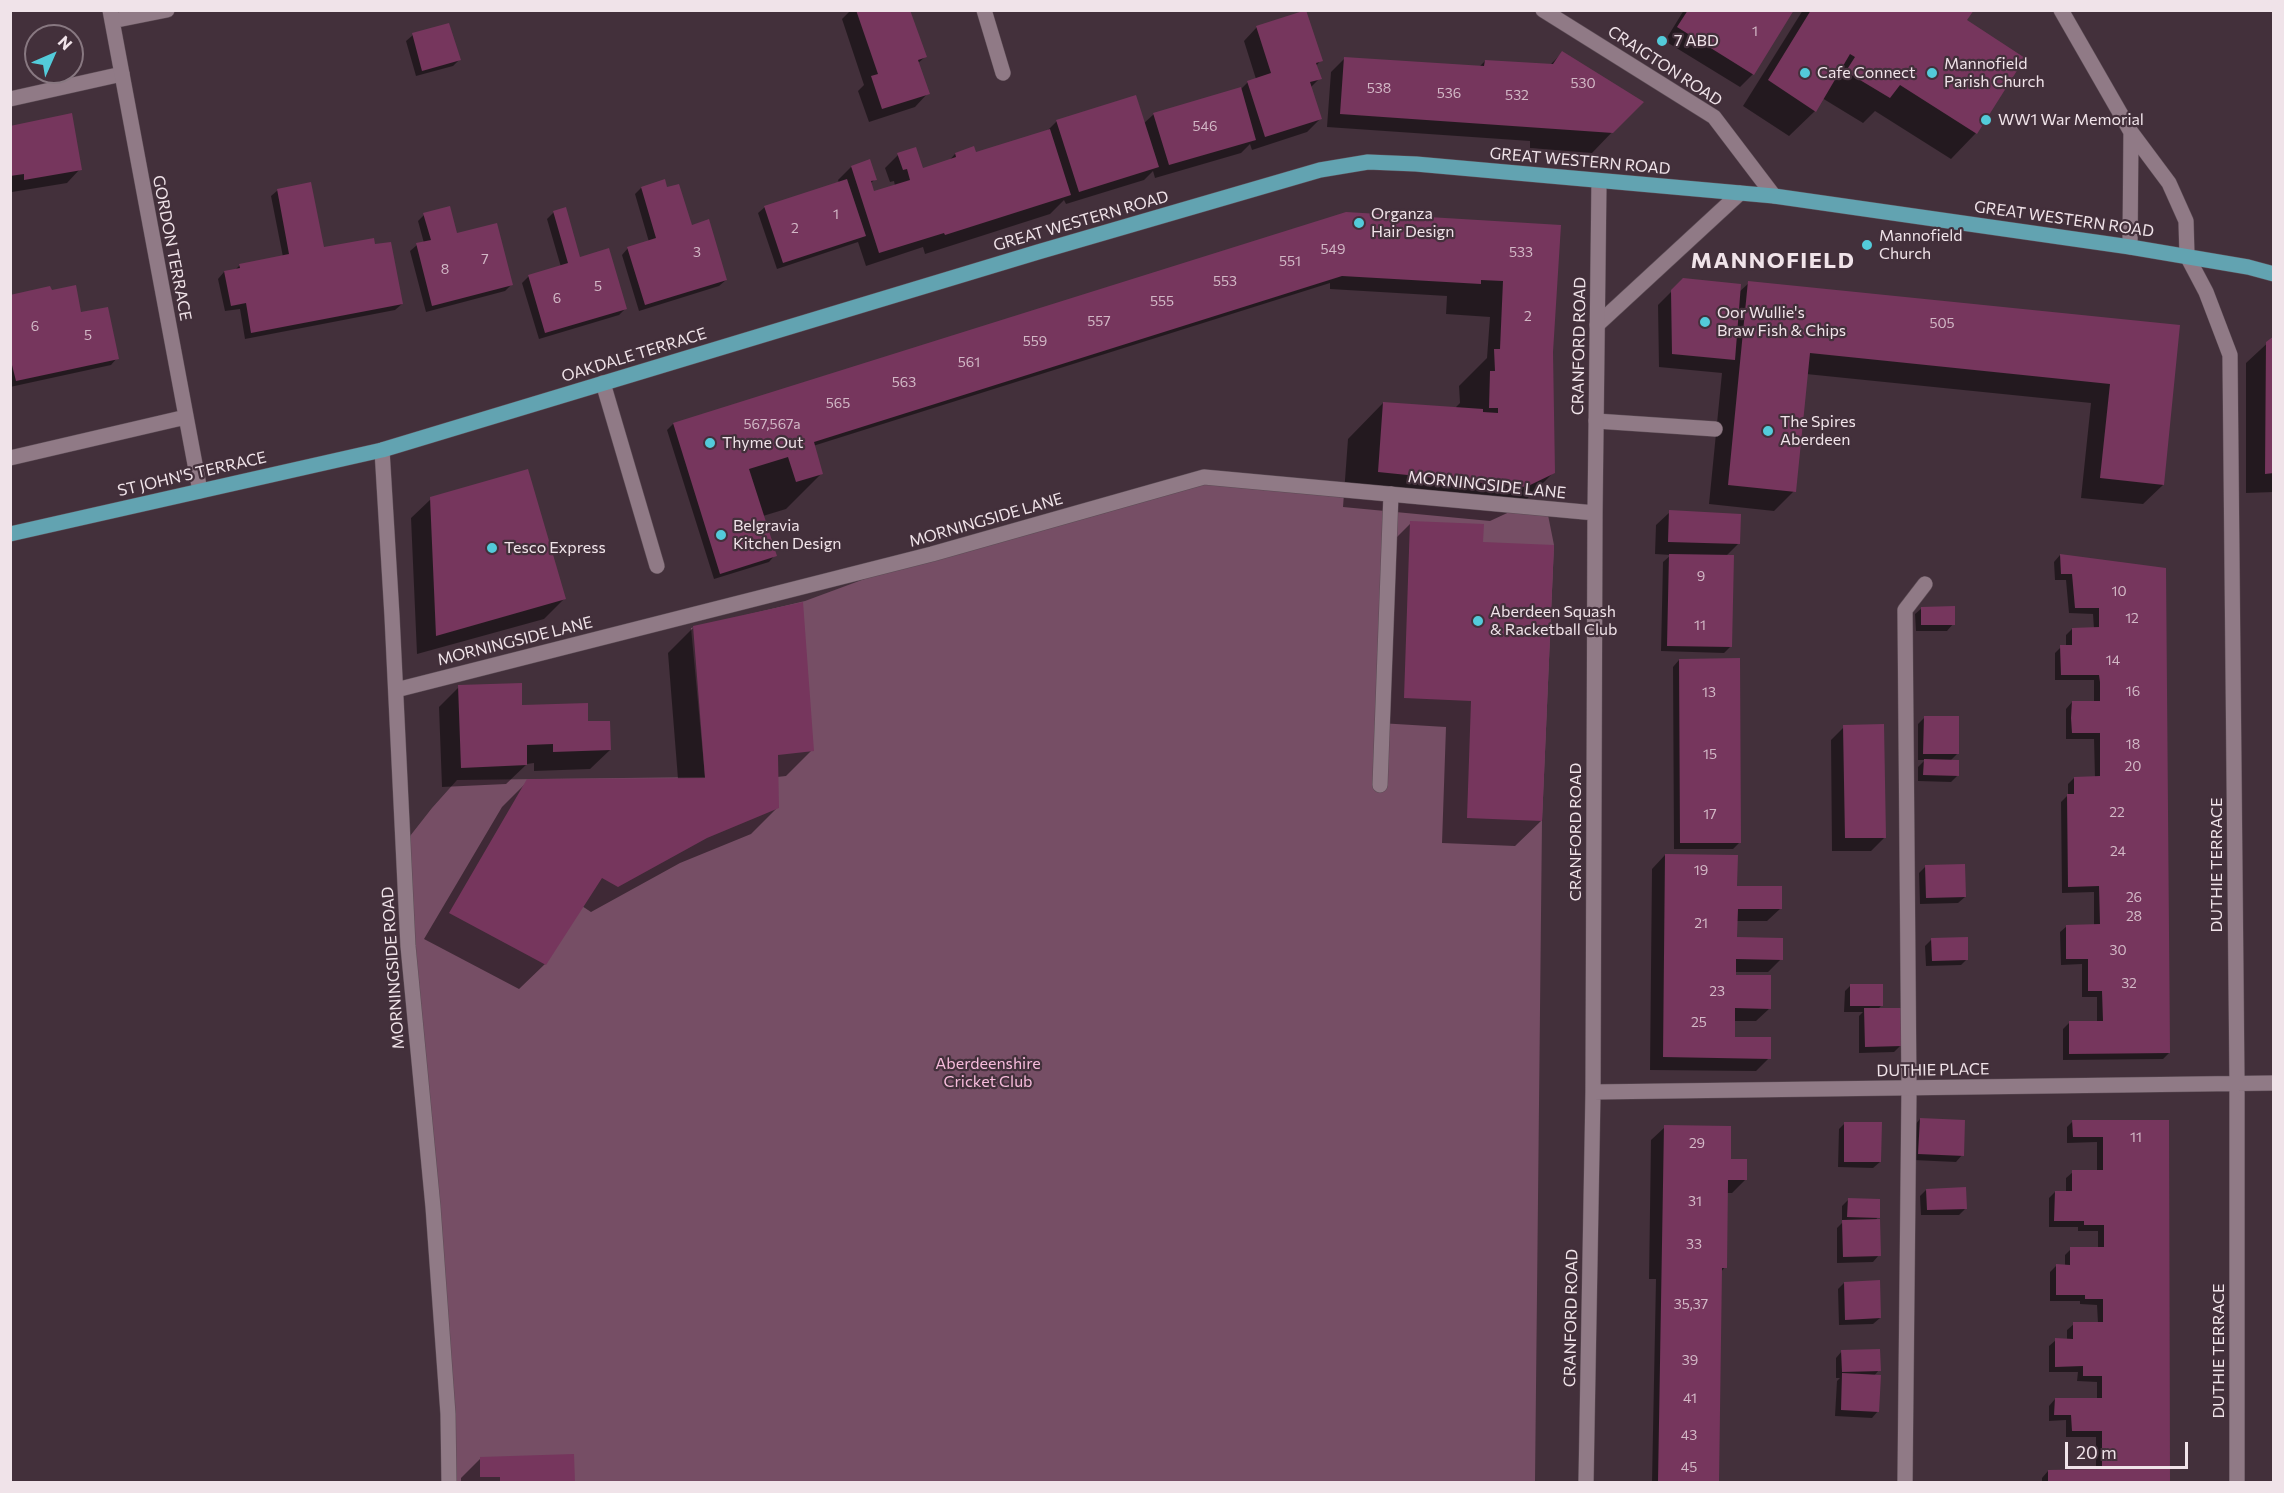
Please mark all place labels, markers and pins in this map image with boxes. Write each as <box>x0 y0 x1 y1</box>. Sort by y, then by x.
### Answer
place label: 7 ABD <box>1674 31 1719 51</box>
marker: 7 ABD <box>1655 34 1669 48</box>
place label: Mannofield Parish Church <box>1944 54 2045 92</box>
place label: Cafe Connect <box>1817 63 1916 83</box>
marker: Cafe Connect <box>1798 66 1812 80</box>
marker: Mannofield Parish Church <box>1925 66 1939 80</box>
place label: WW1 War Memorial <box>1998 110 2144 130</box>
marker: WW1 War Memorial <box>1979 113 1993 127</box>
place label: Organza Hair Design <box>1371 204 1454 242</box>
marker: Organza Hair Design <box>1352 216 1366 230</box>
place label: Mannofield Church <box>1879 226 1962 264</box>
marker: Mannofield Church <box>1860 238 1874 252</box>
place label: Oor Wullie's Braw Fish & Chips <box>1717 303 1846 341</box>
marker: Oor Wullie's Braw Fish & Chips <box>1698 315 1712 329</box>
place label: The Spires Aberdeen <box>1780 412 1856 450</box>
marker: The Spires Aberdeen <box>1761 424 1775 438</box>
place label: Thyme Out <box>722 433 804 453</box>
marker: Thyme Out <box>703 436 717 450</box>
place label: Belgravia Kitchen Design <box>733 516 841 554</box>
marker: Belgravia Kitchen Design <box>714 528 728 542</box>
place label: Tesco Express <box>504 538 606 558</box>
marker: Tesco Express <box>485 541 499 555</box>
place label: Aberdeen Squash & Racketball Club <box>1490 602 1617 640</box>
marker: Aberdeen Squash & Racketball Club <box>1471 614 1485 628</box>

